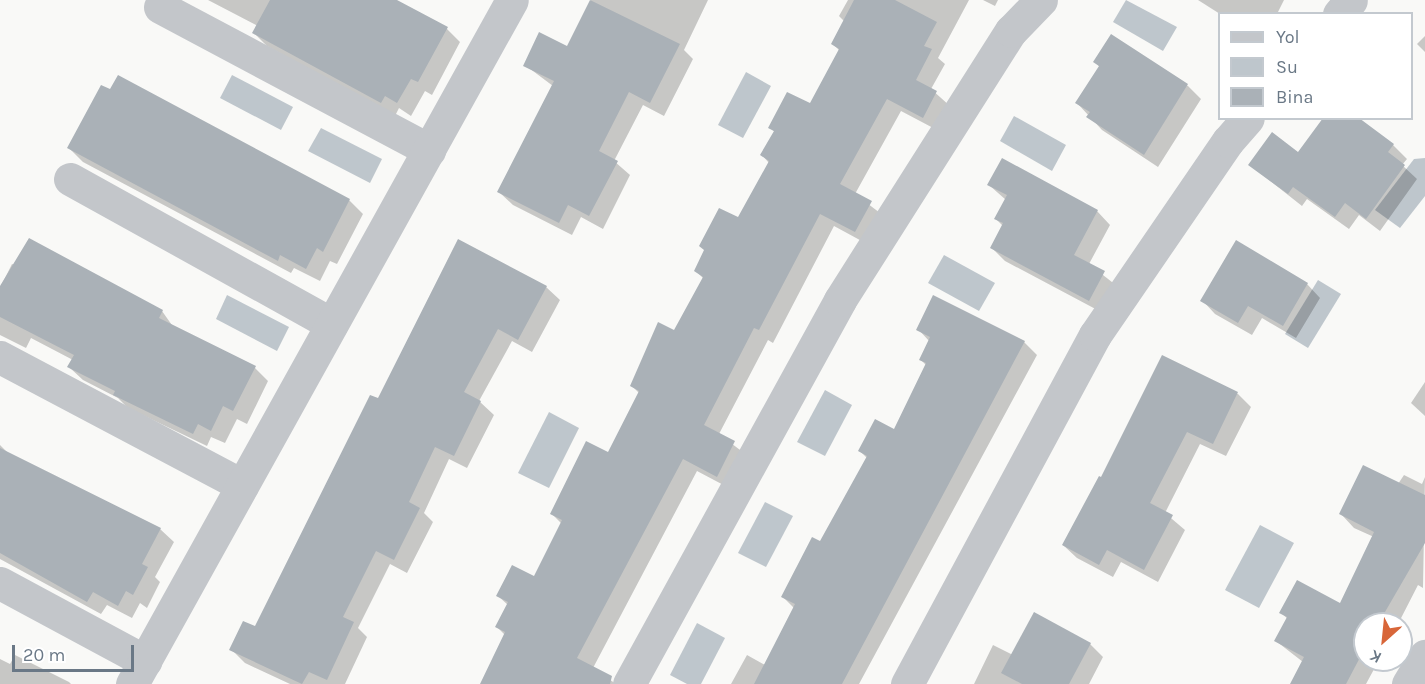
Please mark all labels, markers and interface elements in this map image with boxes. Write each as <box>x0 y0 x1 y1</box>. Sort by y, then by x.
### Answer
legend <box>1218 12 1413 120</box>
text: Yol <box>1276 26 1300 48</box>
text: Su <box>1276 56 1298 78</box>
text: Bina <box>1276 86 1313 108</box>
north arrow <box>1353 612 1413 672</box>
scale bar <box>15 633 136 671</box>
text: 20 m <box>23 644 65 666</box>
text: K <box>1367 646 1384 668</box>

